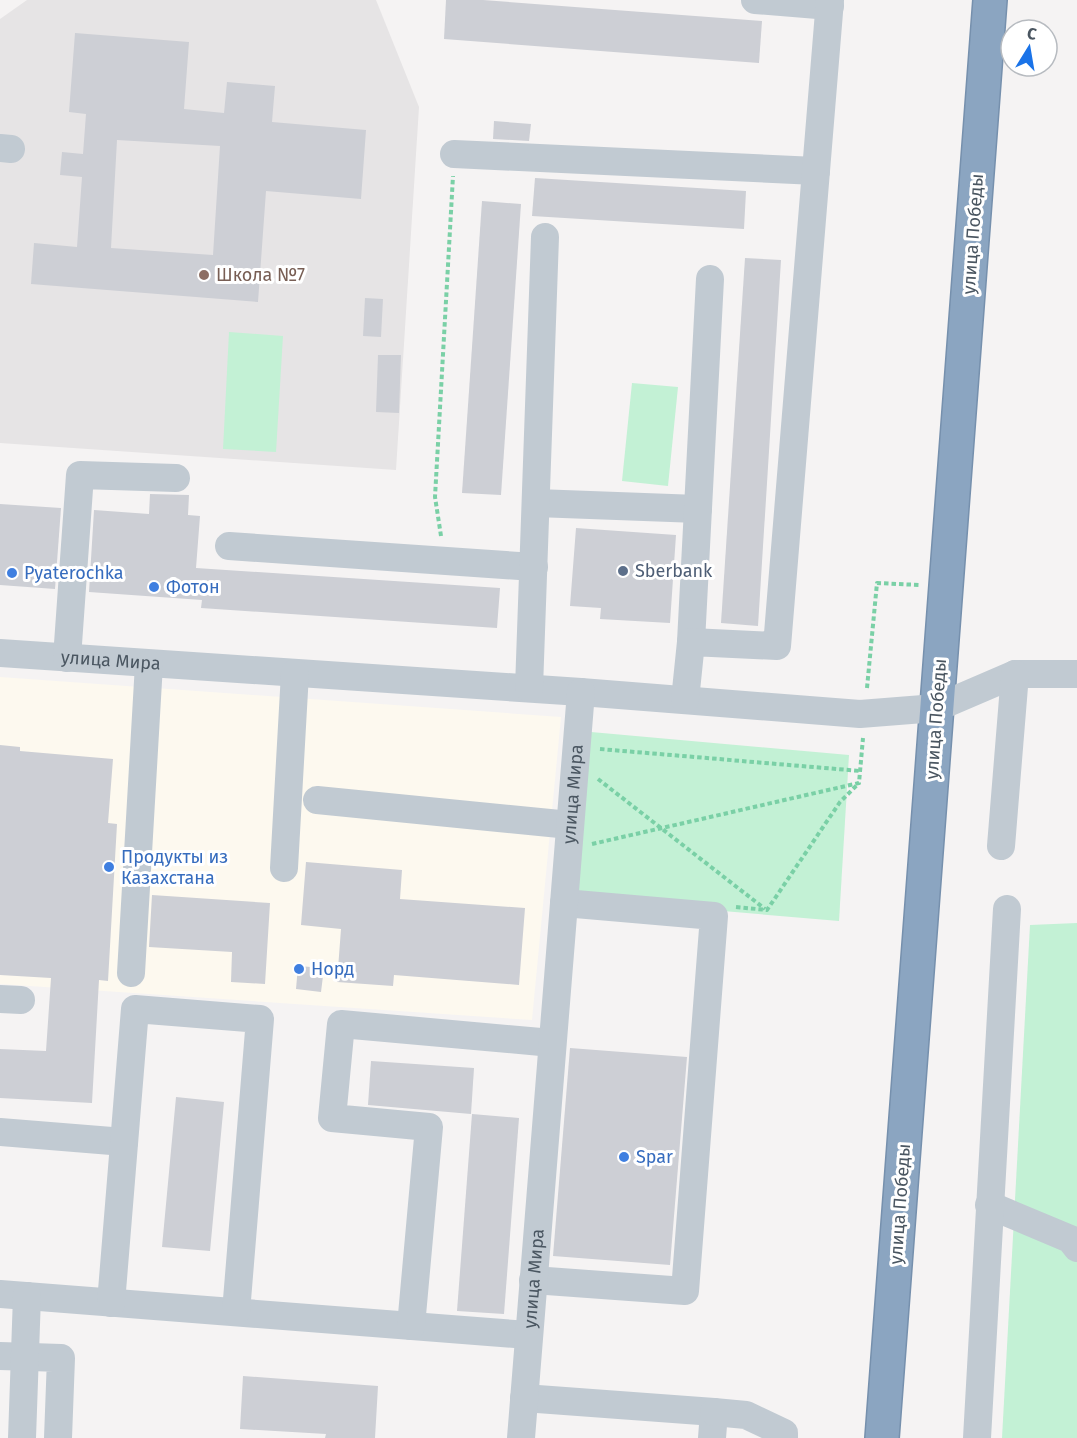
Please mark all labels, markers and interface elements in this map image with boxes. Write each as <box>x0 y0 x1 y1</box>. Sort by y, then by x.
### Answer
north arrow <box>999 18 1059 78</box>
text: С <box>1025 24 1039 44</box>
street label: улица Победы <box>958 173 988 295</box>
place label: Школа №7 <box>216 264 305 286</box>
marker: Школа №7 <box>197 268 211 282</box>
place label: Sberbank <box>635 560 713 582</box>
place label: Pyaterochka <box>24 562 124 584</box>
marker: Sberbank <box>616 564 630 578</box>
marker: Pyaterochka <box>5 566 19 580</box>
place label: Фотон <box>166 576 220 598</box>
marker: Фотон <box>147 580 161 594</box>
street label: улица Мира <box>60 646 161 675</box>
street label: улица Победы <box>921 658 951 780</box>
street label: улица Мира <box>558 743 588 845</box>
place label: Продукты из Казахстана <box>121 846 228 889</box>
marker: Продукты из Казахстана <box>102 860 116 874</box>
place label: Норд <box>311 958 354 980</box>
marker: Норд <box>292 962 306 976</box>
street label: улица Победы <box>885 1143 915 1265</box>
place label: Spar <box>636 1146 673 1168</box>
marker: Spar <box>617 1150 631 1164</box>
street label: улица Мира <box>519 1228 549 1329</box>

